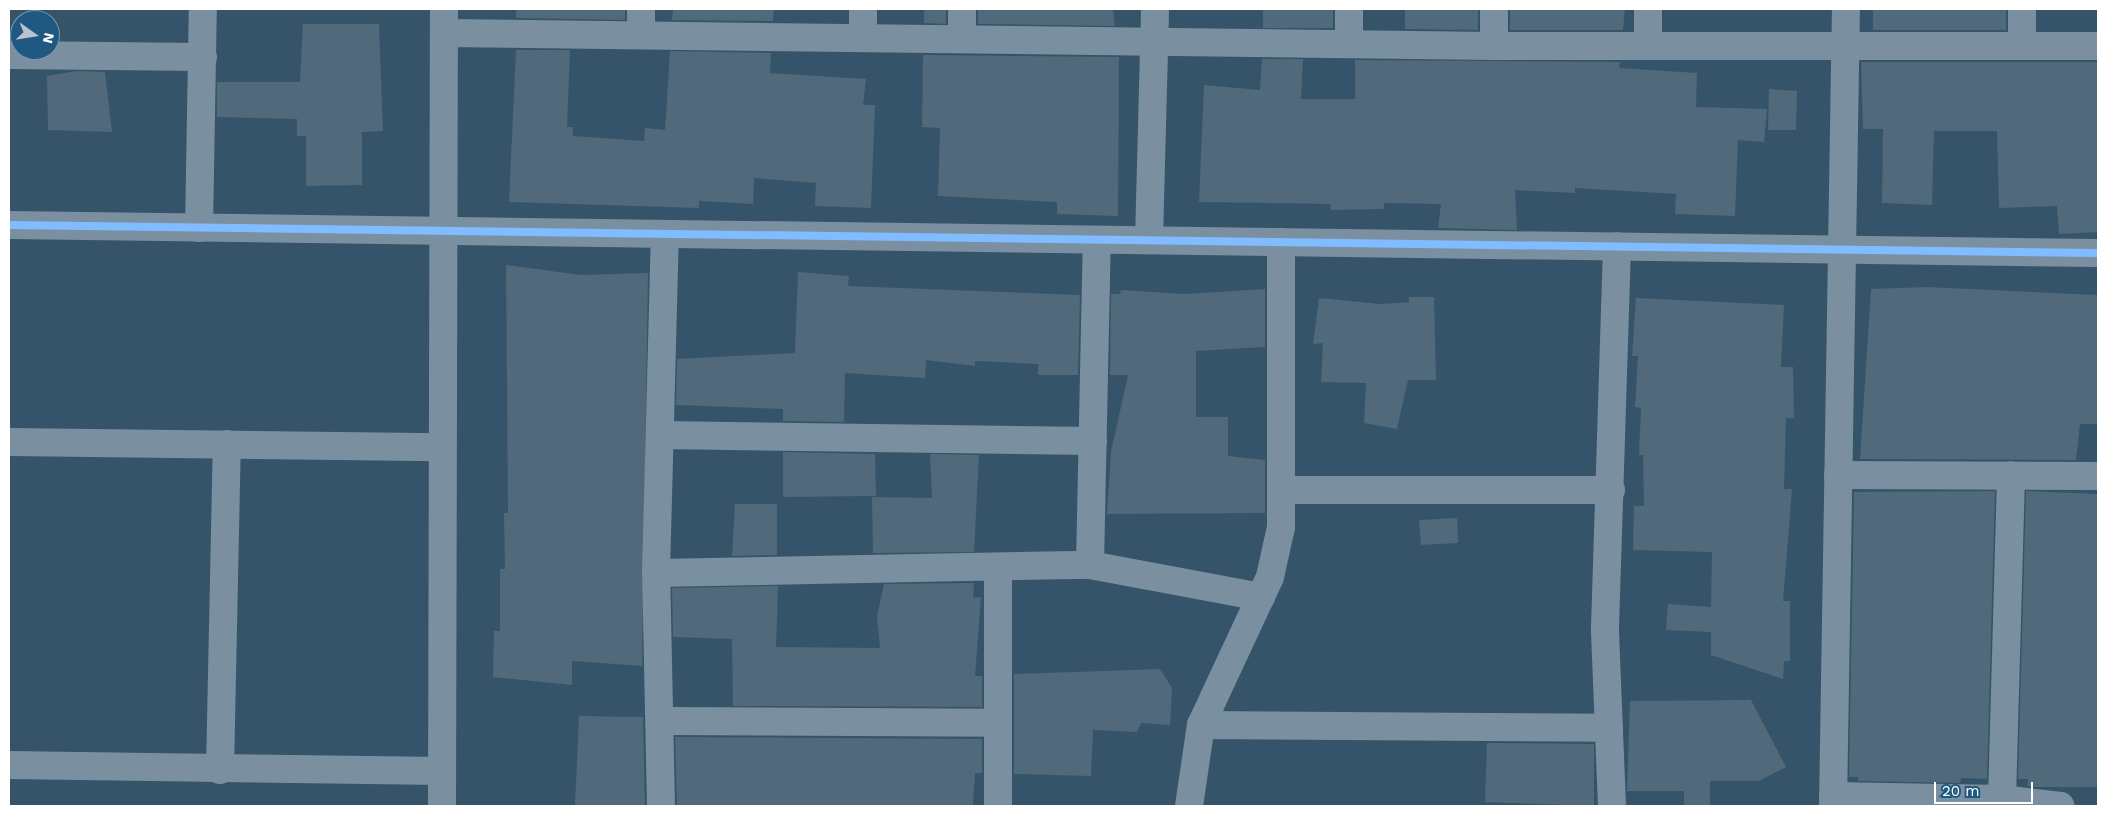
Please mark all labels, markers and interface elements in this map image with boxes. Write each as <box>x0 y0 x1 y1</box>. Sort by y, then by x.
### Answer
north arrow <box>10 10 60 60</box>
text: N <box>40 31 58 45</box>
scale bar <box>1937 772 2036 804</box>
text: 20 m <box>1942 782 1980 800</box>

